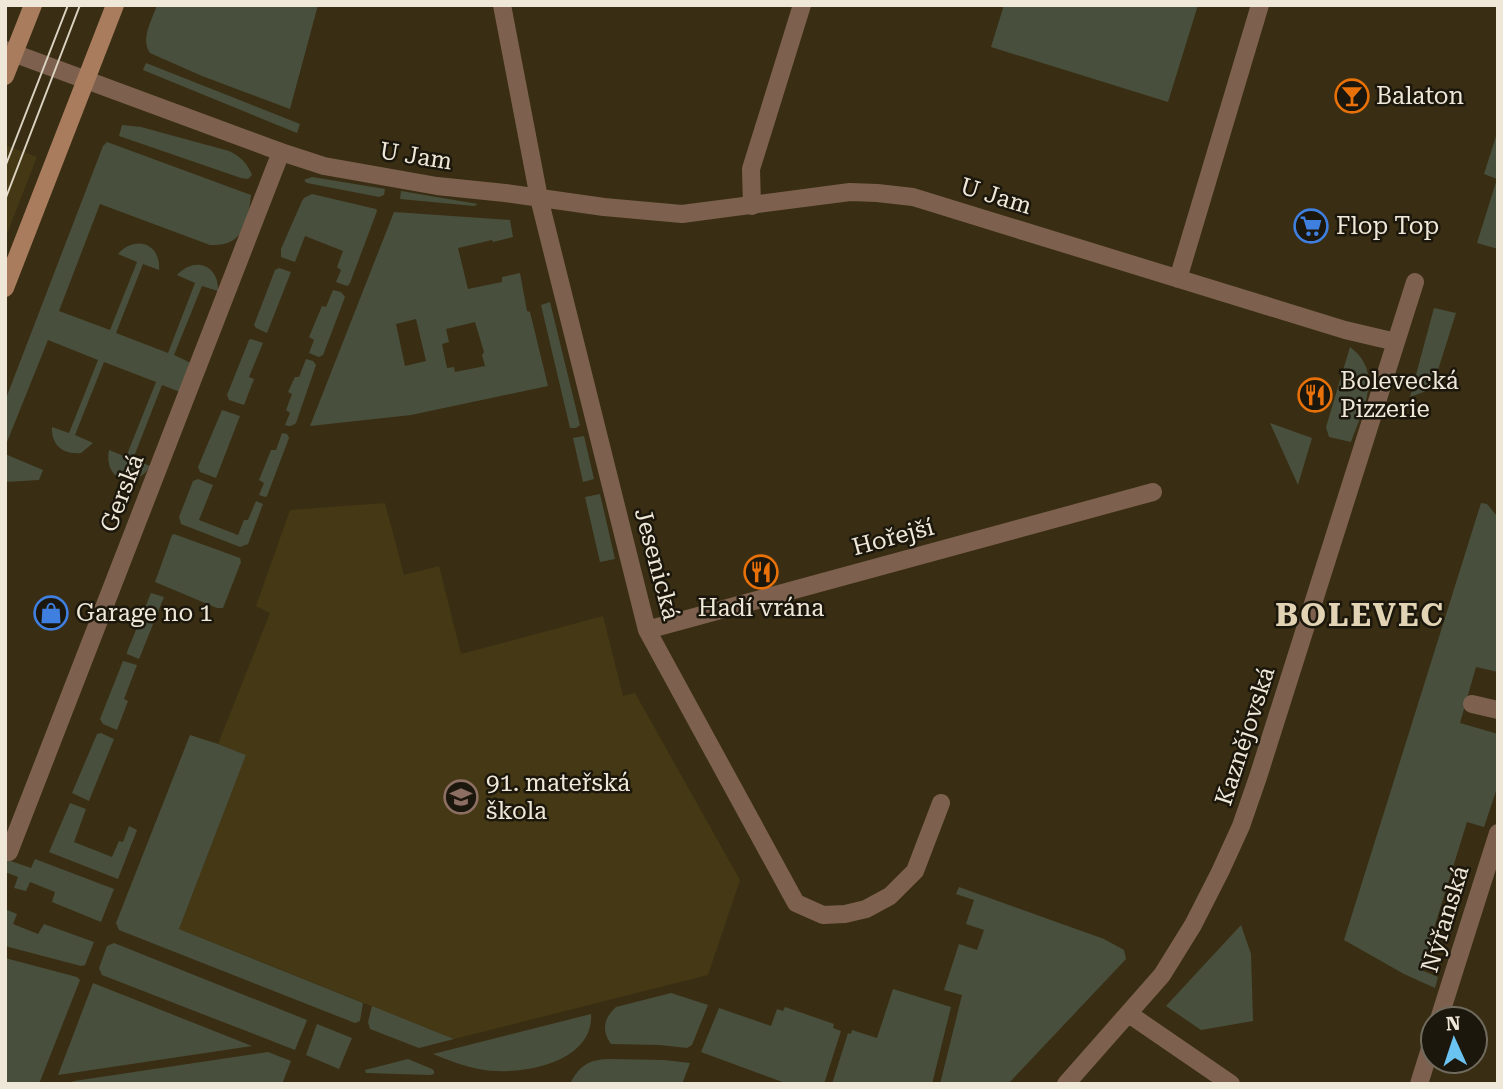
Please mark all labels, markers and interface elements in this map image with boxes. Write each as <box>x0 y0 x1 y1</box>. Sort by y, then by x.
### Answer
bar icon: Balaton <box>1333 77 1371 115</box>
place label: Balaton <box>1376 82 1464 110</box>
street label: U Jam <box>378 136 454 176</box>
street label: U Jam <box>957 172 1035 220</box>
supermarket icon: Flop Top <box>1292 207 1330 245</box>
place label: Flop Top <box>1336 212 1439 240</box>
place label: Bolevecká Pizzerie <box>1340 367 1459 423</box>
restaurant icon: Bolevecká Pizzerie <box>1296 376 1334 414</box>
street label: Gerská <box>94 450 150 536</box>
street label: Jesenická <box>629 505 685 623</box>
street label: Hořejší <box>849 513 937 561</box>
restaurant icon: Hadí vrána <box>742 553 780 591</box>
shop icon: Garage no 1 <box>32 594 70 632</box>
place label: Hadí vrána <box>698 594 824 622</box>
district label: BOLEVEC <box>1275 596 1445 634</box>
place label: Garage no 1 <box>76 599 213 627</box>
street label: Kaznějovská <box>1209 663 1281 809</box>
place label: 91. mateřská škola <box>486 769 630 825</box>
school or university icon: 91. mateřská škola <box>442 778 480 816</box>
street label: Nýřanská <box>1416 862 1474 976</box>
north arrow <box>1419 1005 1489 1075</box>
text: N <box>1445 1012 1461 1035</box>

